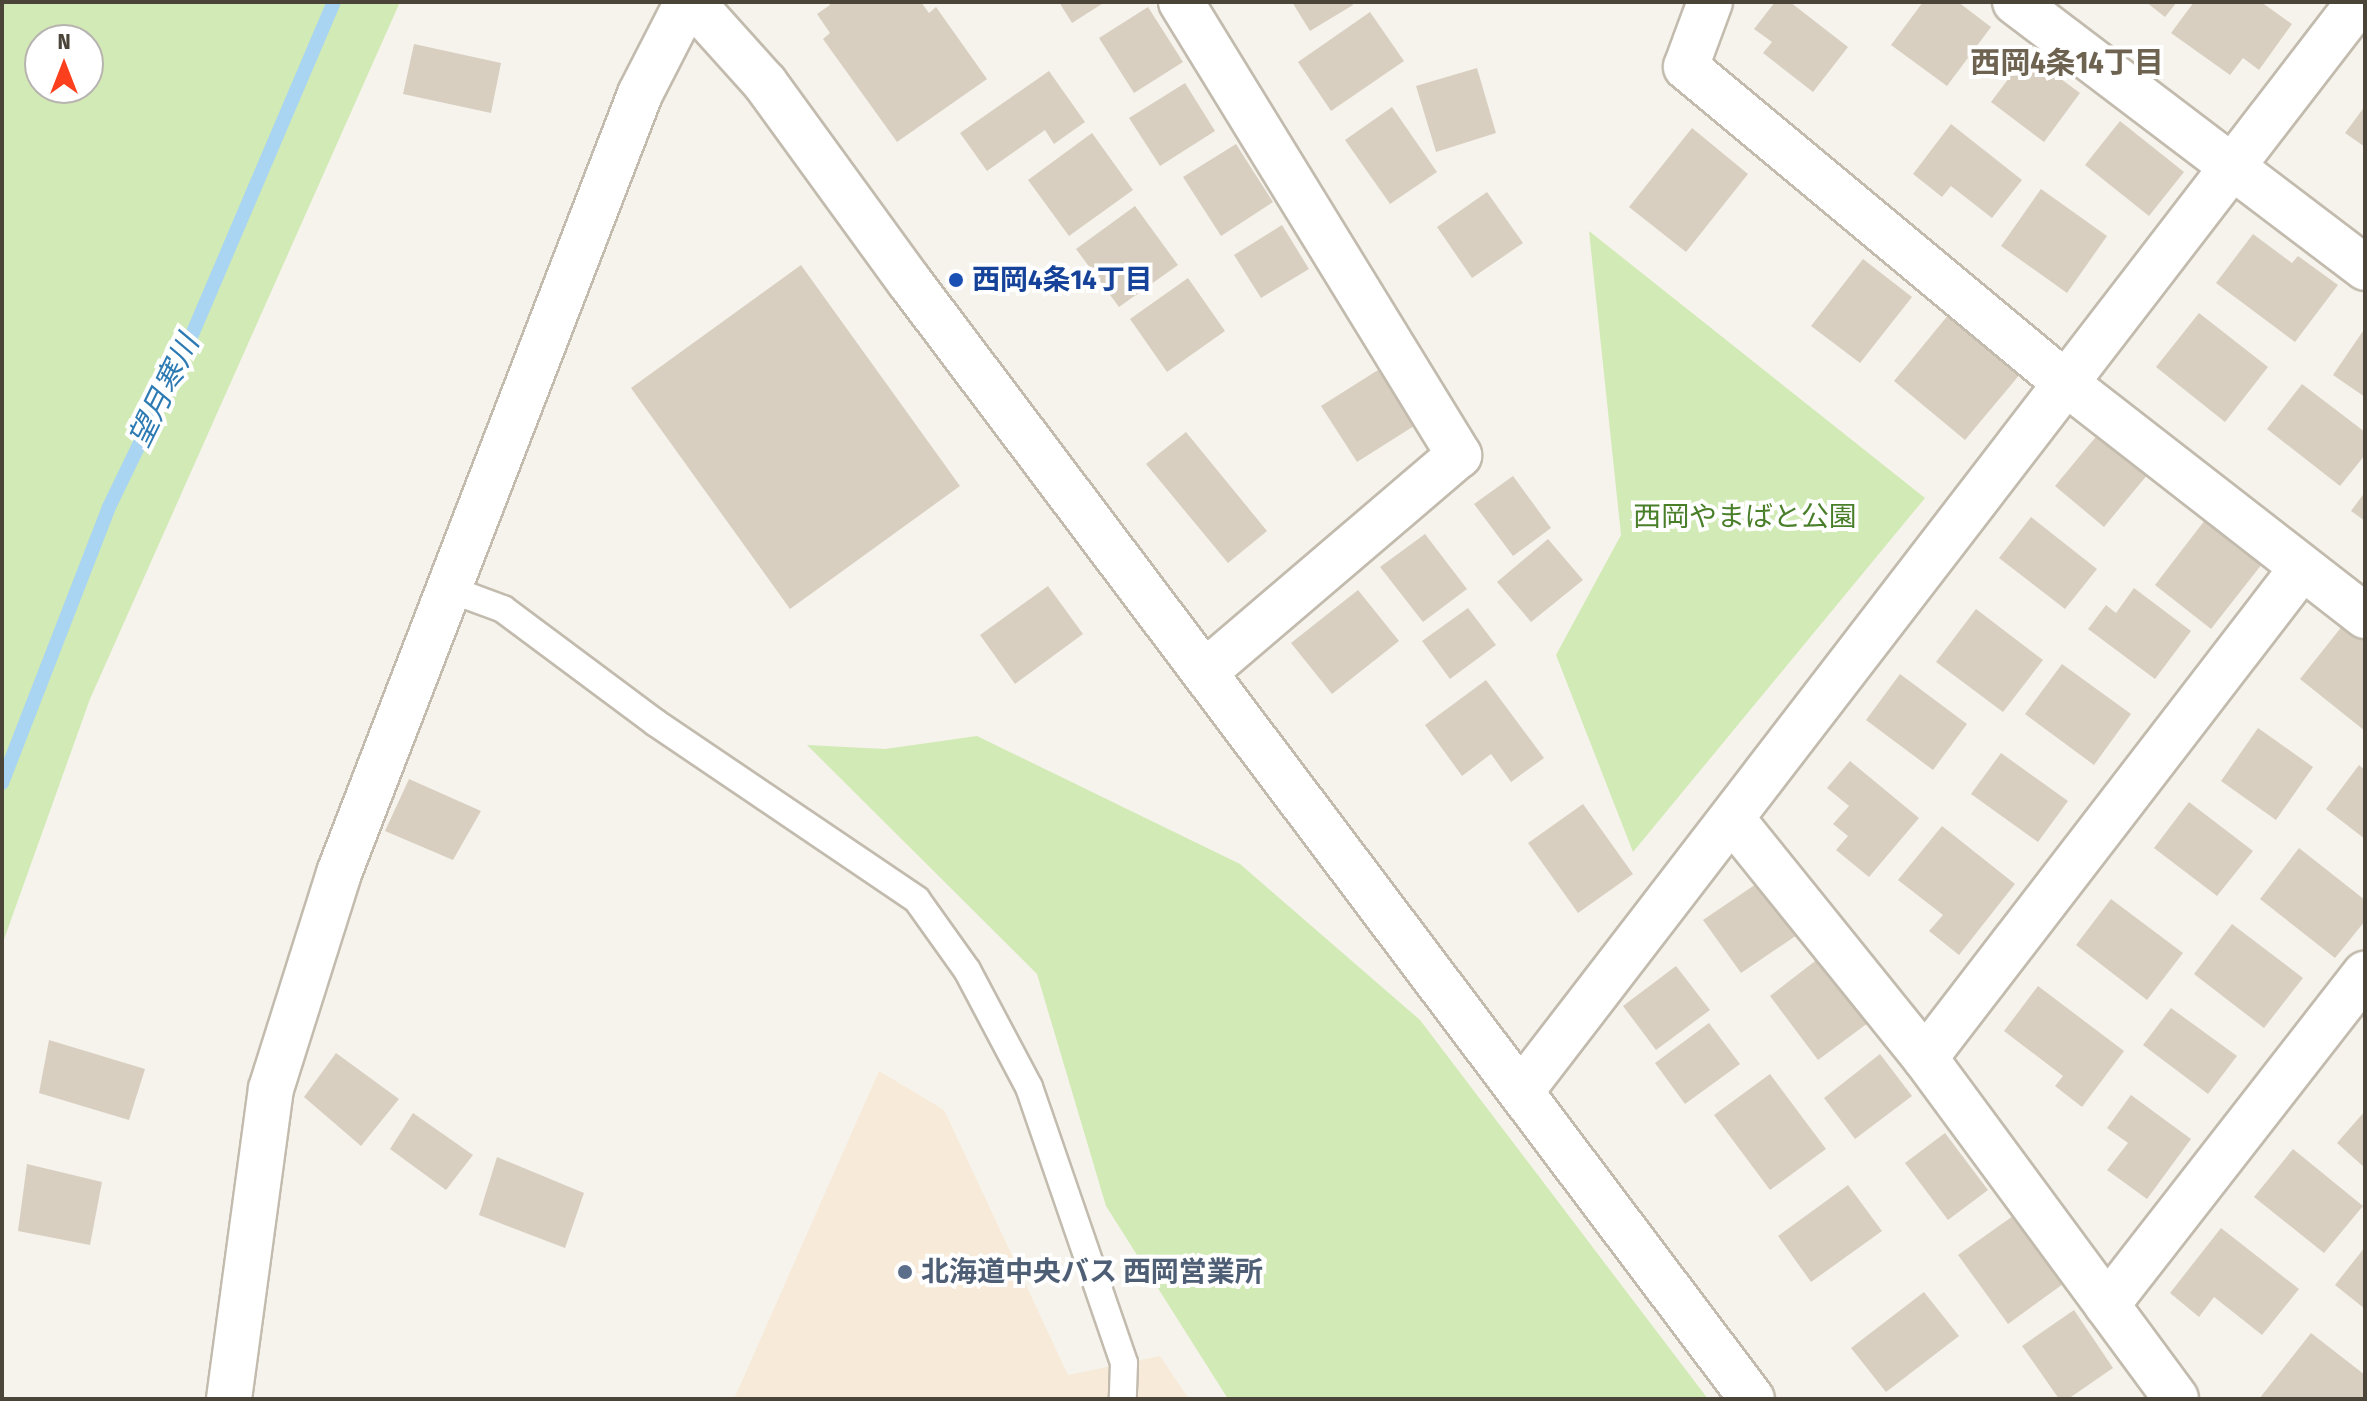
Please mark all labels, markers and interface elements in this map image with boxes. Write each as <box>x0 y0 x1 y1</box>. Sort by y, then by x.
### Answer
north arrow <box>24 24 104 104</box>
text: N <box>57 28 71 55</box>
district label: 西岡4条14丁目 <box>1970 45 2164 81</box>
place label: 西岡4条14丁目 <box>972 263 1153 297</box>
marker: 西岡4条14丁目 <box>947 271 965 289</box>
water label: 望月寒川 <box>122 329 206 453</box>
park label: 西岡やまばと公園 <box>1633 500 1857 534</box>
place label: 北海道中央バス 西岡営業所 <box>921 1255 1263 1289</box>
marker: 北海道中央バス 西岡営業所 <box>896 1263 914 1281</box>

